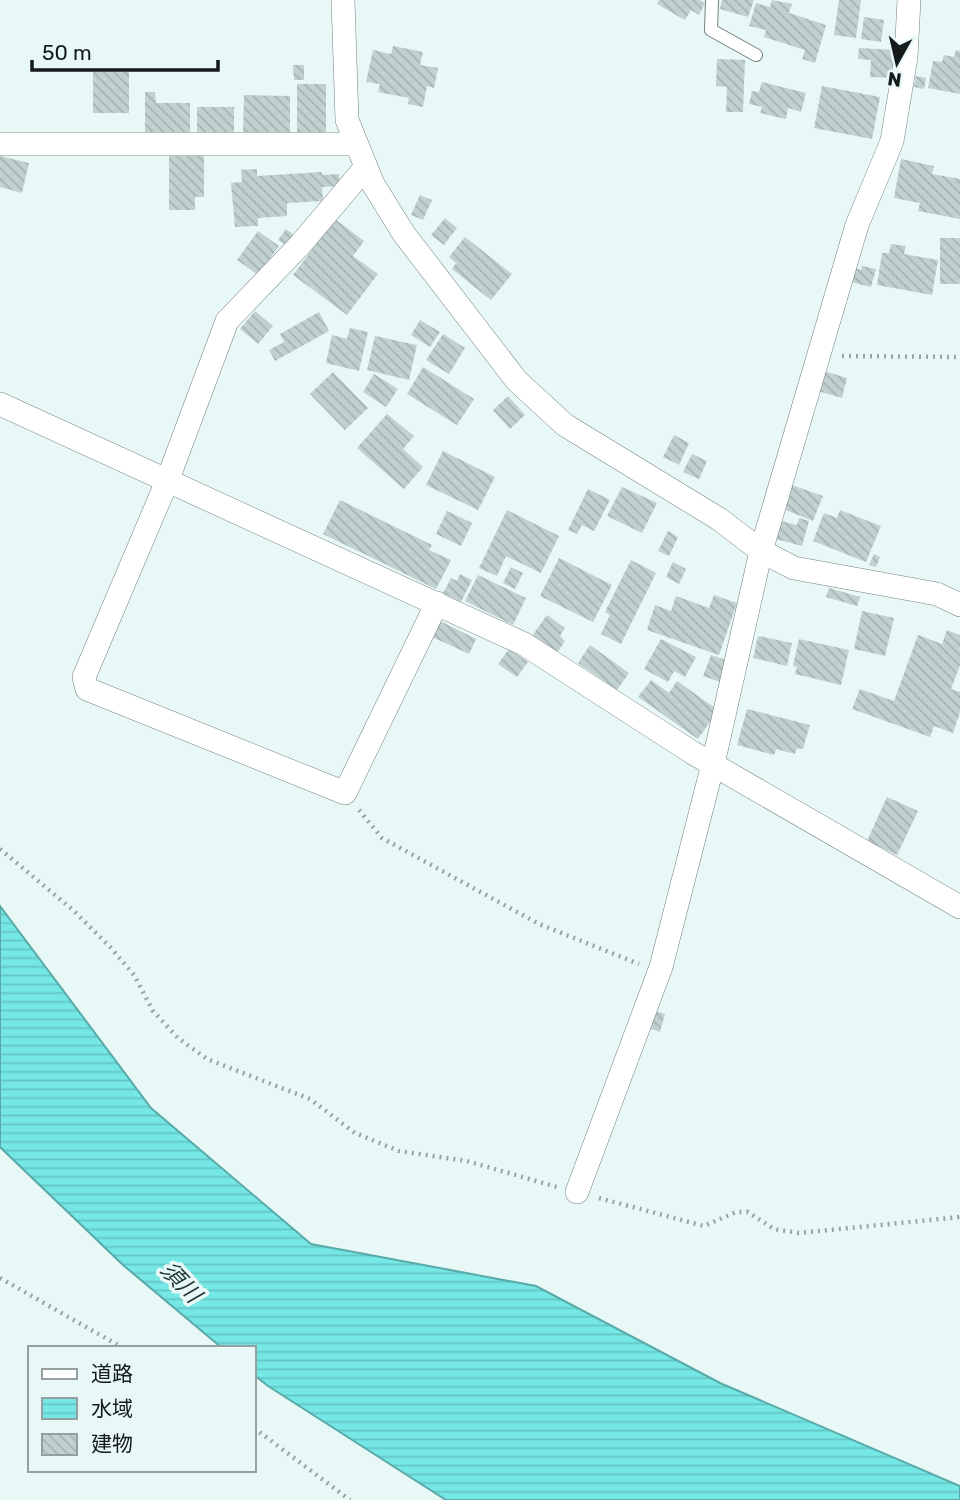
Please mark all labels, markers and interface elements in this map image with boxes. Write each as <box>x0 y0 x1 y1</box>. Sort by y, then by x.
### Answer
scale bar <box>32 28 217 72</box>
north arrow <box>862 28 932 98</box>
text: 50 m <box>42 40 92 65</box>
text: N <box>886 67 903 92</box>
water label: 須川 <box>155 1256 209 1310</box>
legend <box>28 1346 256 1472</box>
text: 道路 <box>91 1361 133 1386</box>
text: 水域 <box>91 1396 133 1421</box>
text: 建物 <box>91 1431 133 1456</box>

